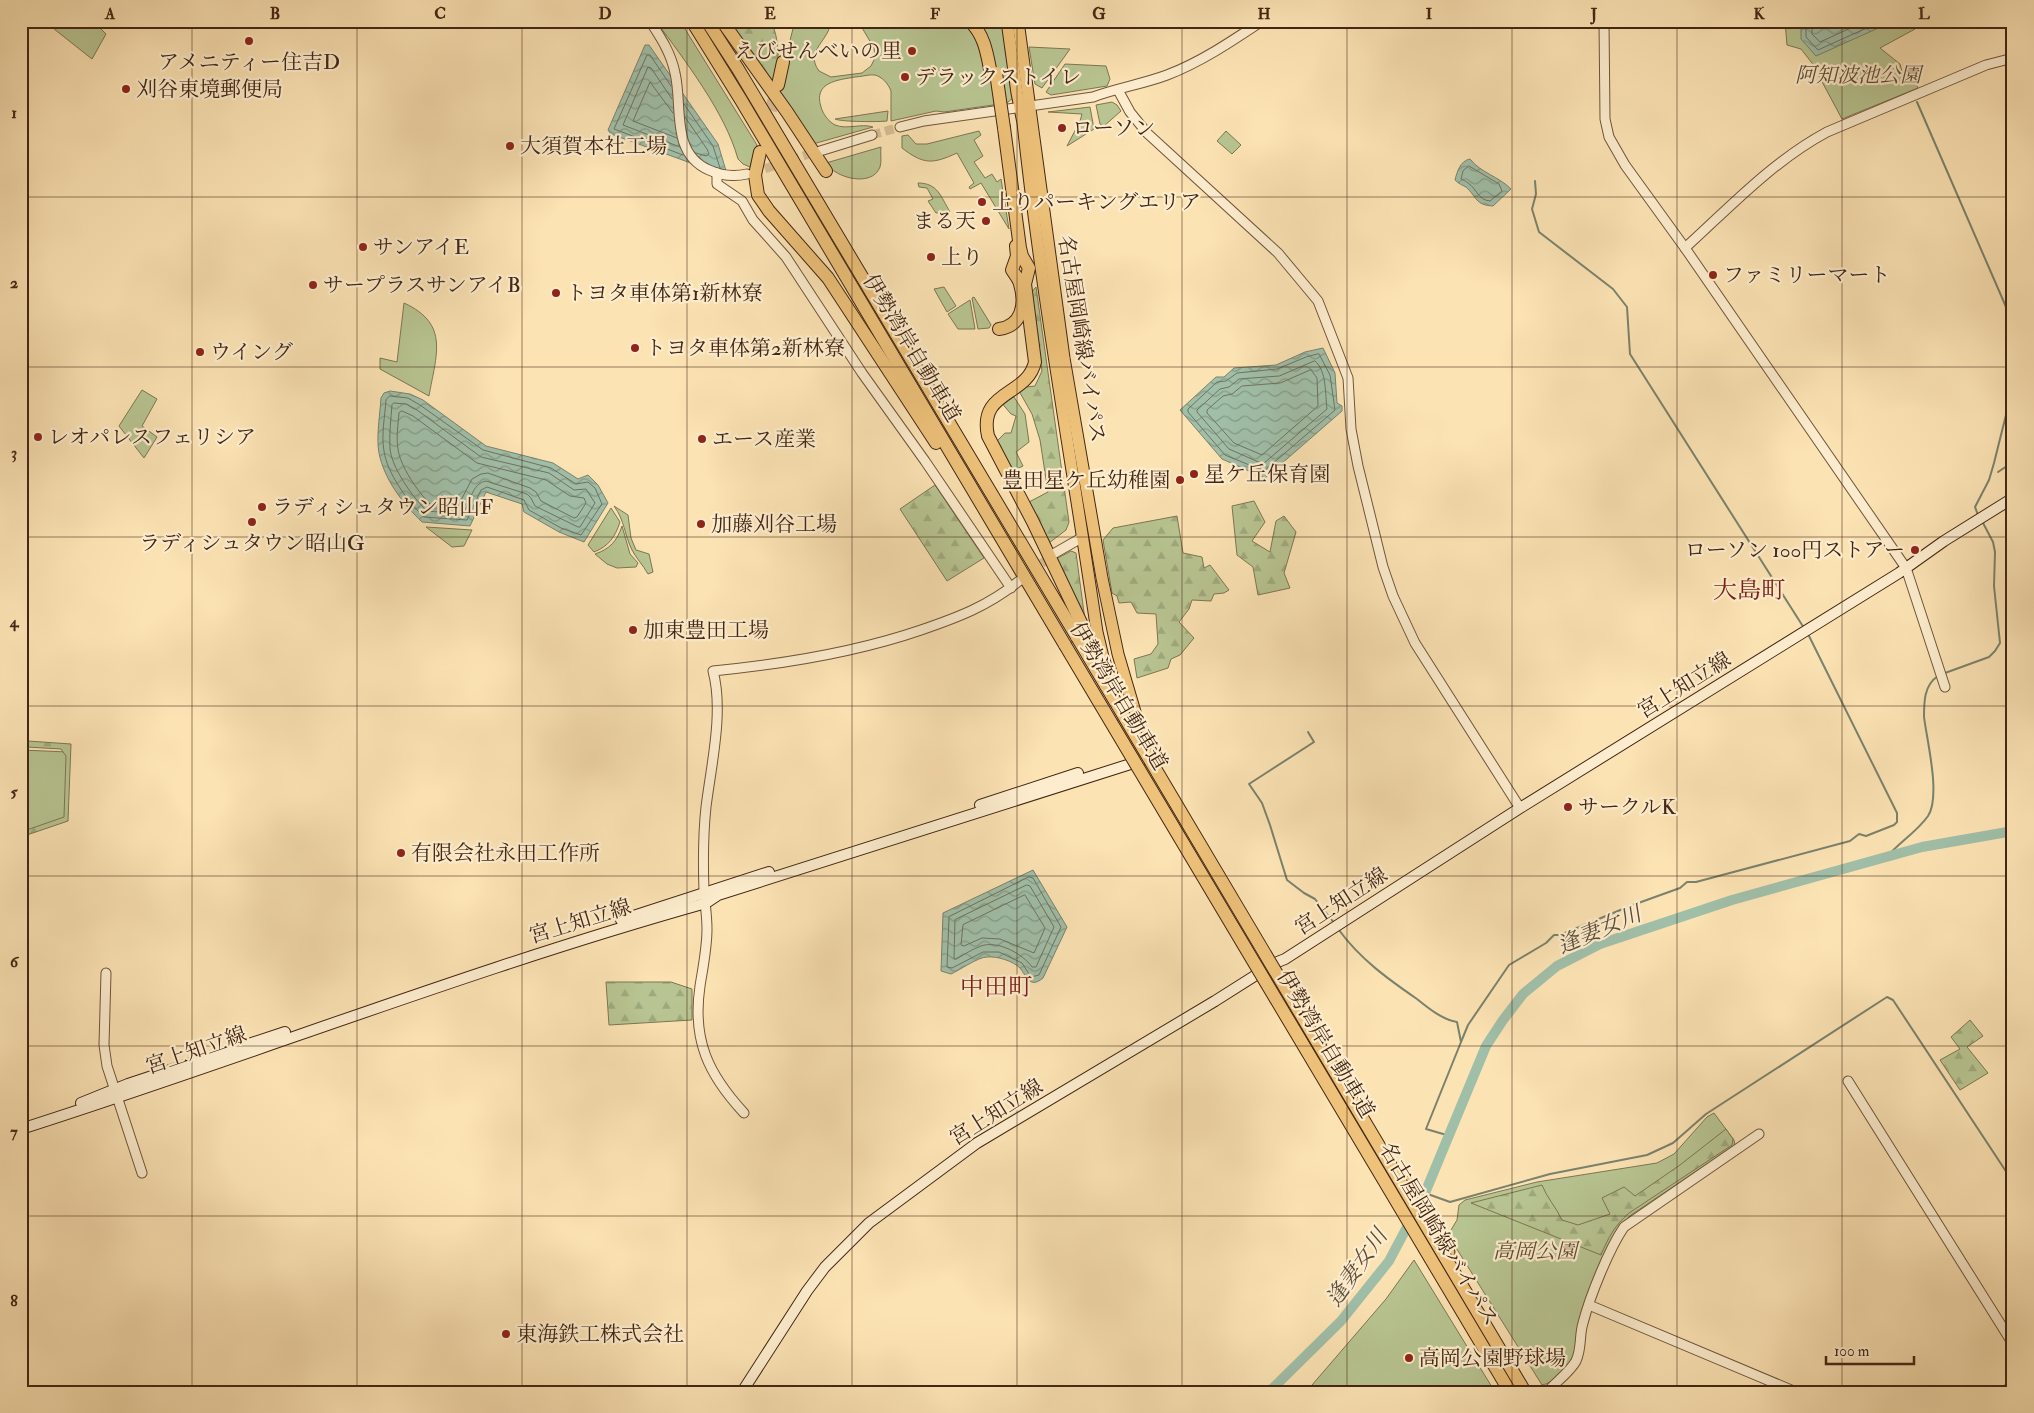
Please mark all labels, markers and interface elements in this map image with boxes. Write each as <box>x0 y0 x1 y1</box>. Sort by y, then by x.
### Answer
text: A <box>104 4 116 24</box>
text: B <box>270 4 280 24</box>
text: C <box>434 4 446 24</box>
text: D <box>598 4 612 24</box>
text: E <box>764 4 776 24</box>
text: F <box>930 4 940 24</box>
text: G <box>1092 4 1106 24</box>
text: H <box>1257 4 1271 24</box>
text: I <box>1426 4 1433 24</box>
text: J <box>1590 4 1598 25</box>
text: K <box>1753 4 1765 24</box>
text: L <box>1918 4 1930 24</box>
marker: アメニティー住吉D <box>243 35 255 47</box>
place label: えびせんべいの里 <box>734 38 902 65</box>
marker: えびせんべいの里 <box>906 45 918 57</box>
place label: アメニティー住吉D <box>158 49 340 76</box>
park label: 阿知波池公園 <box>1795 62 1924 89</box>
place label: デラックストイレ <box>915 64 1081 91</box>
marker: デラックストイレ <box>899 71 911 83</box>
place label: 刈谷東境郵便局 <box>136 76 283 103</box>
marker: 刈谷東境郵便局 <box>120 83 132 95</box>
text: 1 <box>11 103 17 123</box>
place label: ローソン <box>1072 115 1155 142</box>
marker: ローソン <box>1056 122 1068 134</box>
place label: 大須賀本社工場 <box>520 133 667 160</box>
marker: 大須賀本社工場 <box>504 140 516 152</box>
place label: 上りパーキングエリア <box>992 189 1201 216</box>
marker: 上りパーキングエリア <box>976 196 988 208</box>
place label: まる天 <box>913 208 976 235</box>
marker: まる天 <box>980 215 992 227</box>
street label: 名古屋岡崎線バイパス <box>1052 233 1111 445</box>
place label: サンアイE <box>373 234 469 261</box>
marker: サンアイE <box>357 241 369 253</box>
place label: 上り <box>941 244 983 271</box>
marker: 上り <box>925 251 937 263</box>
place label: ファミリーマート <box>1723 262 1891 289</box>
street label: 伊勢湾岸自動車道 <box>857 269 966 427</box>
marker: ファミリーマート <box>1707 269 1719 281</box>
place label: サープラスサンアイB <box>323 272 521 299</box>
text: 2 <box>10 273 18 293</box>
marker: サープラスサンアイB <box>307 279 319 291</box>
place label: トヨタ車体第1新林寮 <box>566 280 763 307</box>
marker: トヨタ車体第1新林寮 <box>550 287 562 299</box>
place label: トヨタ車体第2新林寮 <box>645 335 845 362</box>
place label: ウイング <box>210 339 293 366</box>
marker: トヨタ車体第2新林寮 <box>629 342 641 354</box>
marker: ウイング <box>194 346 206 358</box>
place label: レオパレスフェリシア <box>48 424 256 451</box>
place label: エース産業 <box>712 426 816 453</box>
marker: レオパレスフェリシア <box>32 431 44 443</box>
marker: エース産業 <box>696 433 708 445</box>
text: 3 <box>11 443 17 463</box>
place label: 星ケ丘保育園 <box>1204 461 1330 488</box>
place label: 豊田星ケ丘幼稚園 <box>1002 467 1170 494</box>
marker: 星ケ丘保育園 <box>1188 468 1200 480</box>
marker: 豊田星ケ丘幼稚園 <box>1174 474 1186 486</box>
place label: ラディシュタウン昭山F <box>272 494 493 521</box>
marker: ラディシュタウン昭山F <box>256 501 268 513</box>
place label: 加藤刈谷工場 <box>711 511 837 538</box>
marker: ラディシュタウン昭山G <box>246 516 258 528</box>
marker: 加藤刈谷工場 <box>695 518 707 530</box>
place label: ラディシュタウン昭山G <box>139 530 365 557</box>
place label: ローソン 100円ストアー <box>1685 537 1905 564</box>
marker: ローソン 100円ストアー <box>1909 544 1921 556</box>
district label: 大島町 <box>1713 575 1785 606</box>
text: 4 <box>9 612 20 632</box>
place label: 加東豊田工場 <box>643 617 769 644</box>
street label: 伊勢湾岸自動車道 <box>1064 617 1173 775</box>
marker: 加東豊田工場 <box>627 624 639 636</box>
street label: 宮上知立線 <box>1633 646 1736 725</box>
text: 5 <box>10 782 18 802</box>
place label: サークルK <box>1578 794 1676 821</box>
marker: サークルK <box>1562 801 1574 813</box>
place label: 有限会社永田工作所 <box>411 840 600 867</box>
marker: 有限会社永田工作所 <box>395 847 407 859</box>
street label: 宮上知立線 <box>1290 862 1393 941</box>
street label: 宮上知立線 <box>526 893 634 950</box>
water label: 逢妻女川 <box>1553 899 1647 960</box>
text: 6 <box>10 952 20 972</box>
street label: 伊勢湾岸自動車道 <box>1271 965 1380 1123</box>
district label: 中田町 <box>960 972 1032 1003</box>
street label: 宮上知立線 <box>142 1021 250 1080</box>
street label: 宮上知立線 <box>945 1073 1048 1152</box>
text: 7 <box>10 1122 18 1142</box>
street label: 名古屋岡崎線バイパス <box>1373 1137 1504 1331</box>
water label: 逢妻女川 <box>1320 1222 1395 1312</box>
park label: 高岡公園 <box>1493 1238 1580 1265</box>
text: 8 <box>10 1291 18 1311</box>
place label: 東海鉄工株式会社 <box>516 1321 684 1348</box>
marker: 東海鉄工株式会社 <box>500 1328 512 1340</box>
scale bar <box>1826 1333 1914 1365</box>
text: 100 m <box>1834 1342 1870 1361</box>
place label: 高岡公園野球場 <box>1419 1345 1566 1372</box>
marker: 高岡公園野球場 <box>1403 1352 1415 1364</box>

